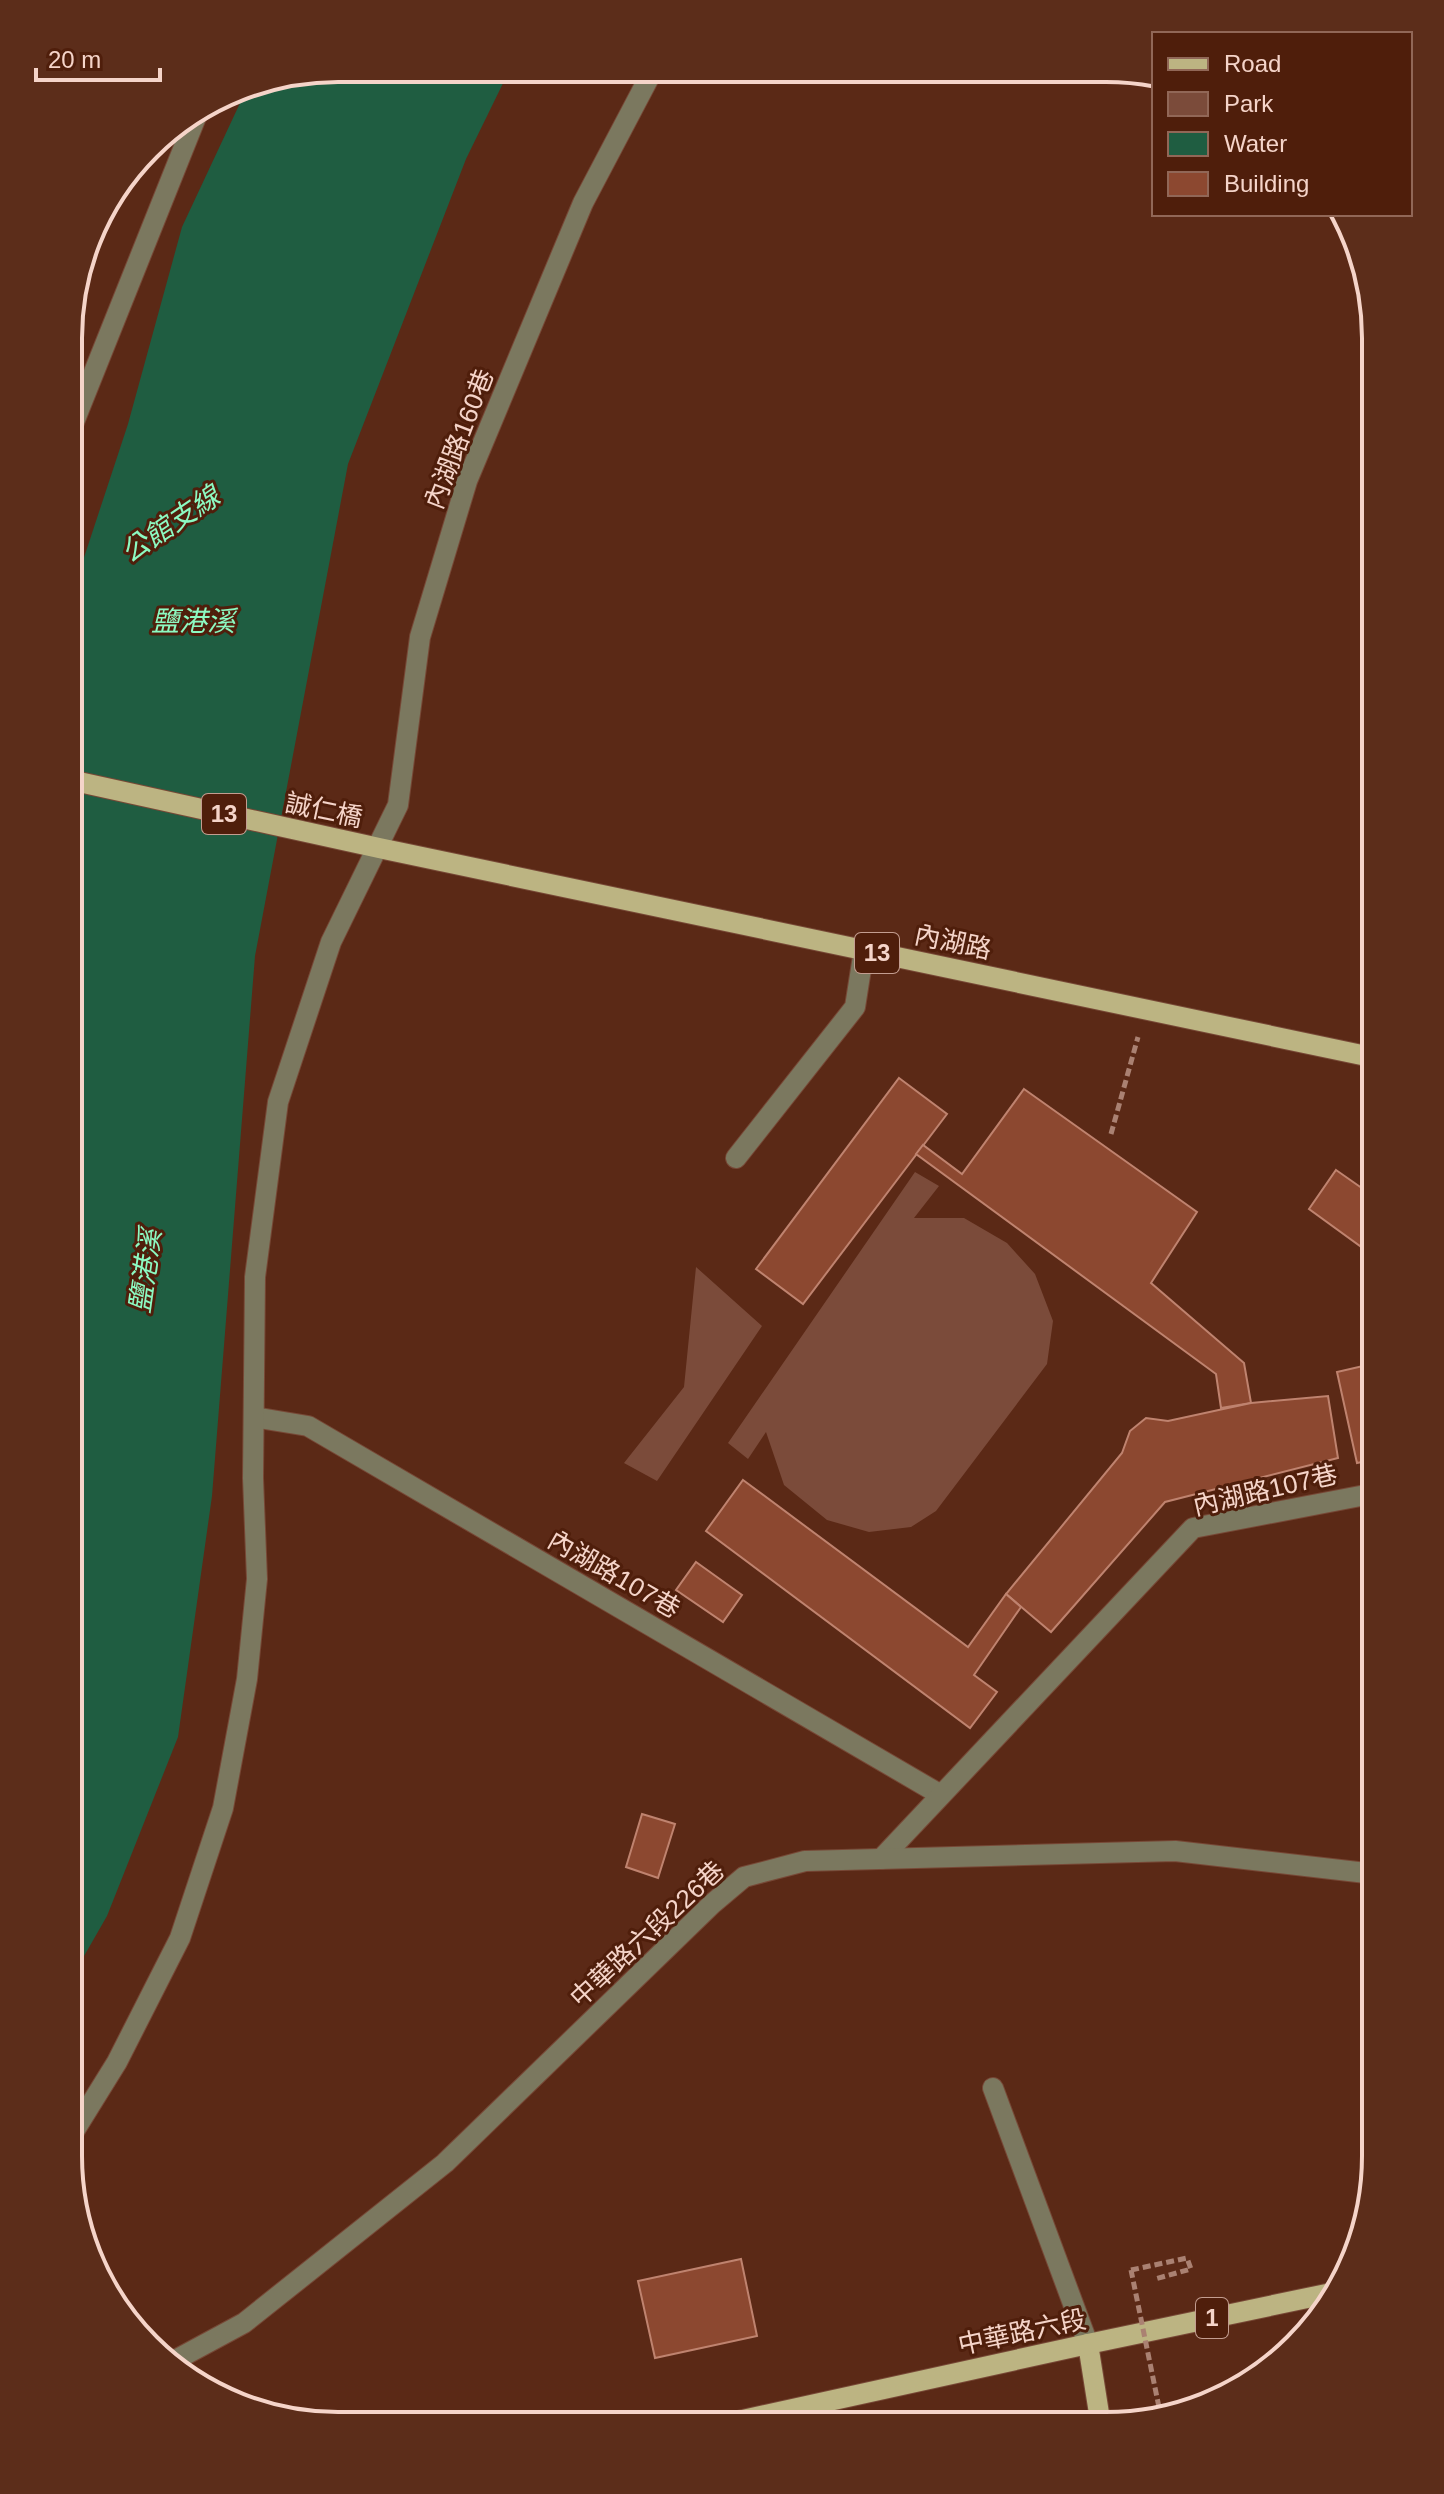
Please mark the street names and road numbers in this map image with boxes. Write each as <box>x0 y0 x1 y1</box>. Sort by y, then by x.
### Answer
street label: 內湖路160巷 <box>419 365 499 513</box>
street label: 誠仁橋 <box>283 787 365 833</box>
road number: 13 <box>202 794 246 834</box>
street label: 內湖路 <box>912 919 994 965</box>
road number: 13 <box>855 933 899 973</box>
street label: 內湖路107巷 <box>1190 1459 1340 1521</box>
street label: 內湖路107巷 <box>543 1524 685 1624</box>
street label: 中華路六段226巷 <box>564 1855 730 2013</box>
road number: 1 <box>1196 2298 1228 2338</box>
street label: 中華路六段 <box>955 2304 1089 2360</box>

